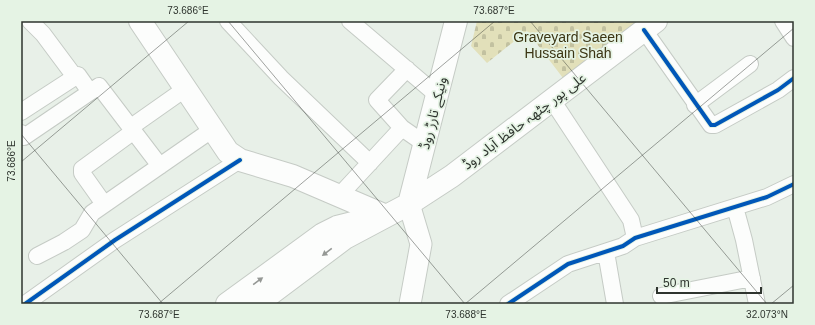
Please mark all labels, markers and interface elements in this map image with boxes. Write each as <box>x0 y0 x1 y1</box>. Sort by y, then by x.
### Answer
text: 73.686°E <box>167 5 209 16</box>
text: 73.687°E <box>473 5 515 16</box>
park label: Graveyard Saeen Hussain Shah <box>513 29 623 61</box>
street label: علی پور چٹھہ حافظ آباد روڈ <box>459 69 590 174</box>
street label: ونیکے تارڑ روڈ <box>416 75 451 151</box>
text: 73.686°E <box>6 140 17 182</box>
one-way arrow <box>322 248 332 256</box>
scale bar <box>657 269 761 295</box>
text: 50 m <box>663 276 690 290</box>
one-way arrow <box>253 277 264 285</box>
text: 73.687°E <box>138 309 180 320</box>
text: 73.688°E <box>445 309 487 320</box>
text: 32.073°N <box>746 309 788 320</box>

